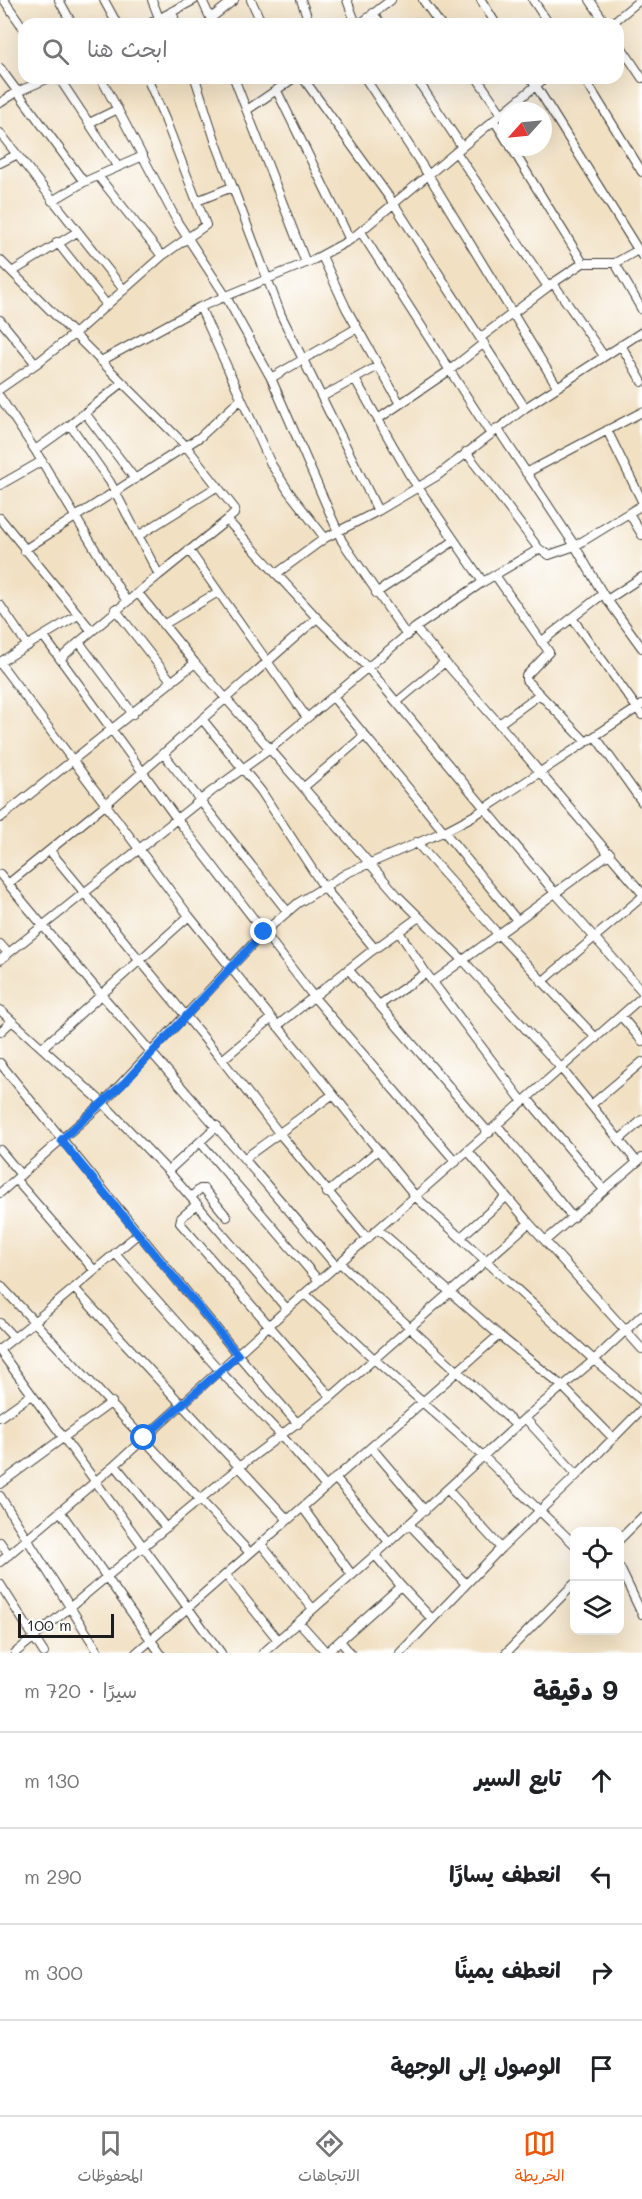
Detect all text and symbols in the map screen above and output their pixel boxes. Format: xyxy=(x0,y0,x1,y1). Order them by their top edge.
search box xyxy=(18,18,624,84)
text: ابحث هنا xyxy=(87,34,168,63)
icon: search xyxy=(39,35,72,68)
north arrow xyxy=(498,102,552,156)
route end xyxy=(250,918,276,944)
route start xyxy=(130,1424,156,1450)
map controls xyxy=(570,1527,624,1635)
button: locate xyxy=(570,1527,624,1581)
button: layers xyxy=(570,1581,624,1635)
scale bar xyxy=(18,1611,114,1638)
text: 100 m xyxy=(27,1614,72,1635)
text: 9 دقيقة xyxy=(533,1673,618,1707)
text: سيرًا · 720 m xyxy=(24,1677,137,1703)
text: تابع السير xyxy=(475,1763,561,1792)
icon: ahead xyxy=(585,1764,618,1797)
text: 130 m xyxy=(24,1767,79,1793)
text: انعطف يسارًا xyxy=(449,1859,561,1888)
icon: left xyxy=(585,1860,618,1893)
text: 290 m xyxy=(24,1863,82,1889)
text: انعطف يمينًا xyxy=(455,1955,561,1984)
icon: right xyxy=(585,1956,618,1989)
text: 300 m xyxy=(24,1959,83,1985)
text: الوصول إلى الوجهة xyxy=(390,2051,561,2080)
icon: arrive xyxy=(585,2052,618,2085)
tab: المحفوظات xyxy=(77,2127,143,2190)
tab: الاتجاهات xyxy=(298,2127,360,2190)
tab: الخريطة xyxy=(515,2127,565,2190)

